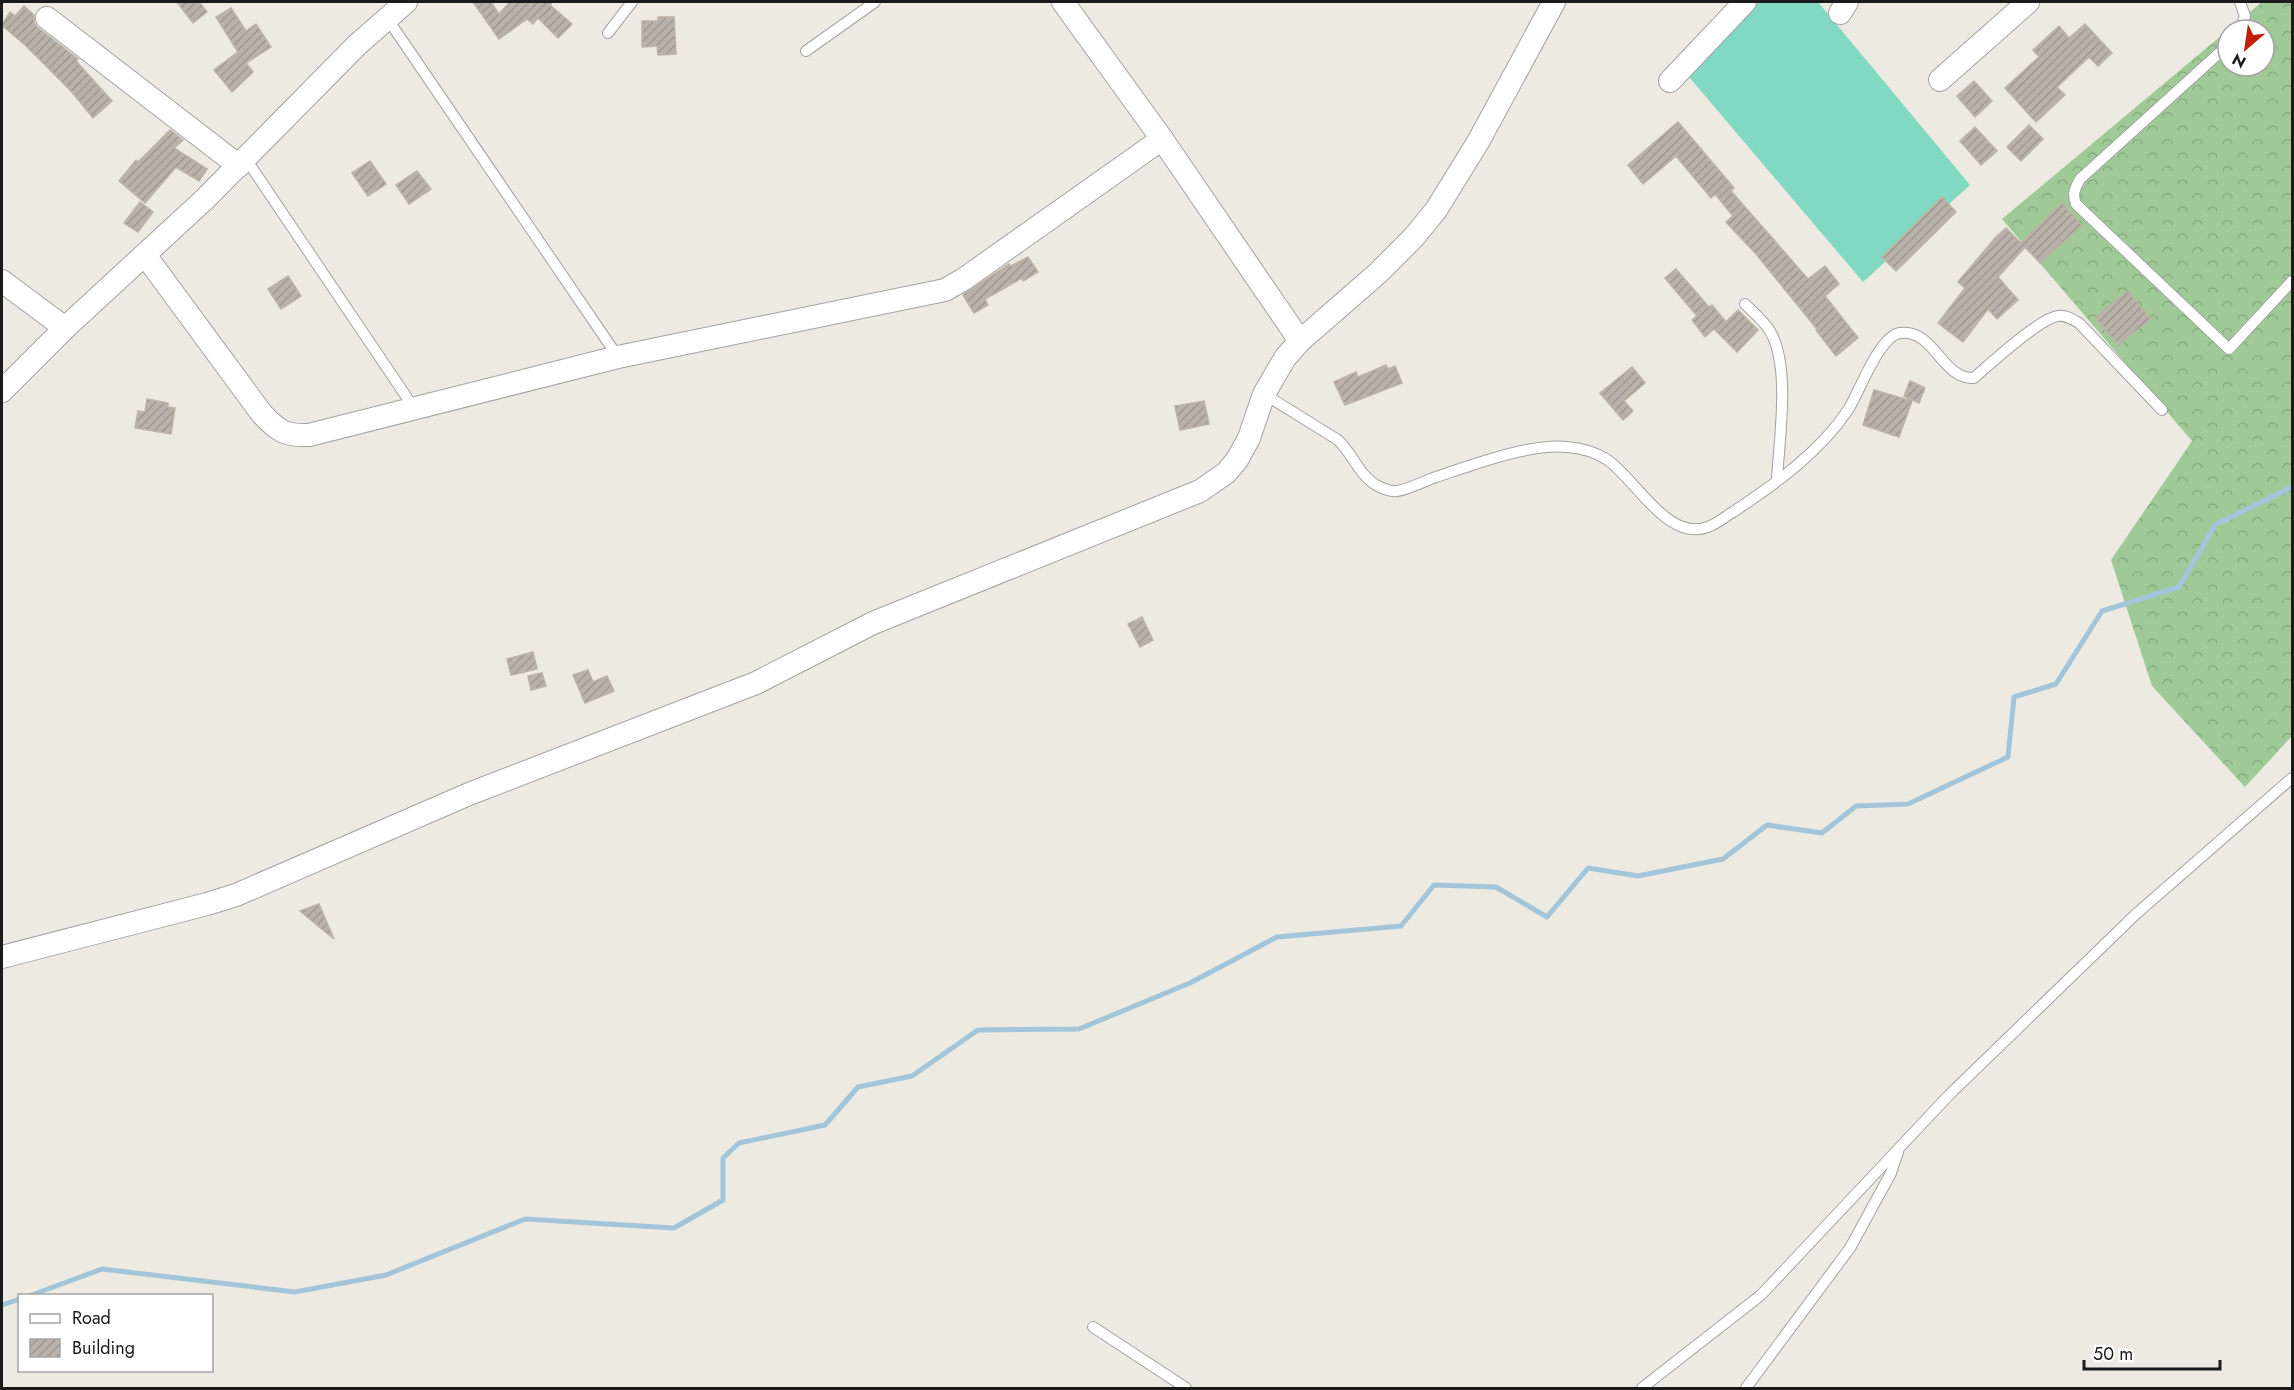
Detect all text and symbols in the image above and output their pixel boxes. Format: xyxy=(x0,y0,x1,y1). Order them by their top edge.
north arrow xyxy=(2216,18,2276,78)
text: N xyxy=(2228,48,2250,74)
legend xyxy=(18,1294,213,1372)
text: Road xyxy=(72,1305,111,1331)
scale bar xyxy=(2084,1333,2220,1371)
text: Building xyxy=(72,1335,135,1361)
text: 50 m xyxy=(2093,1341,2133,1367)

